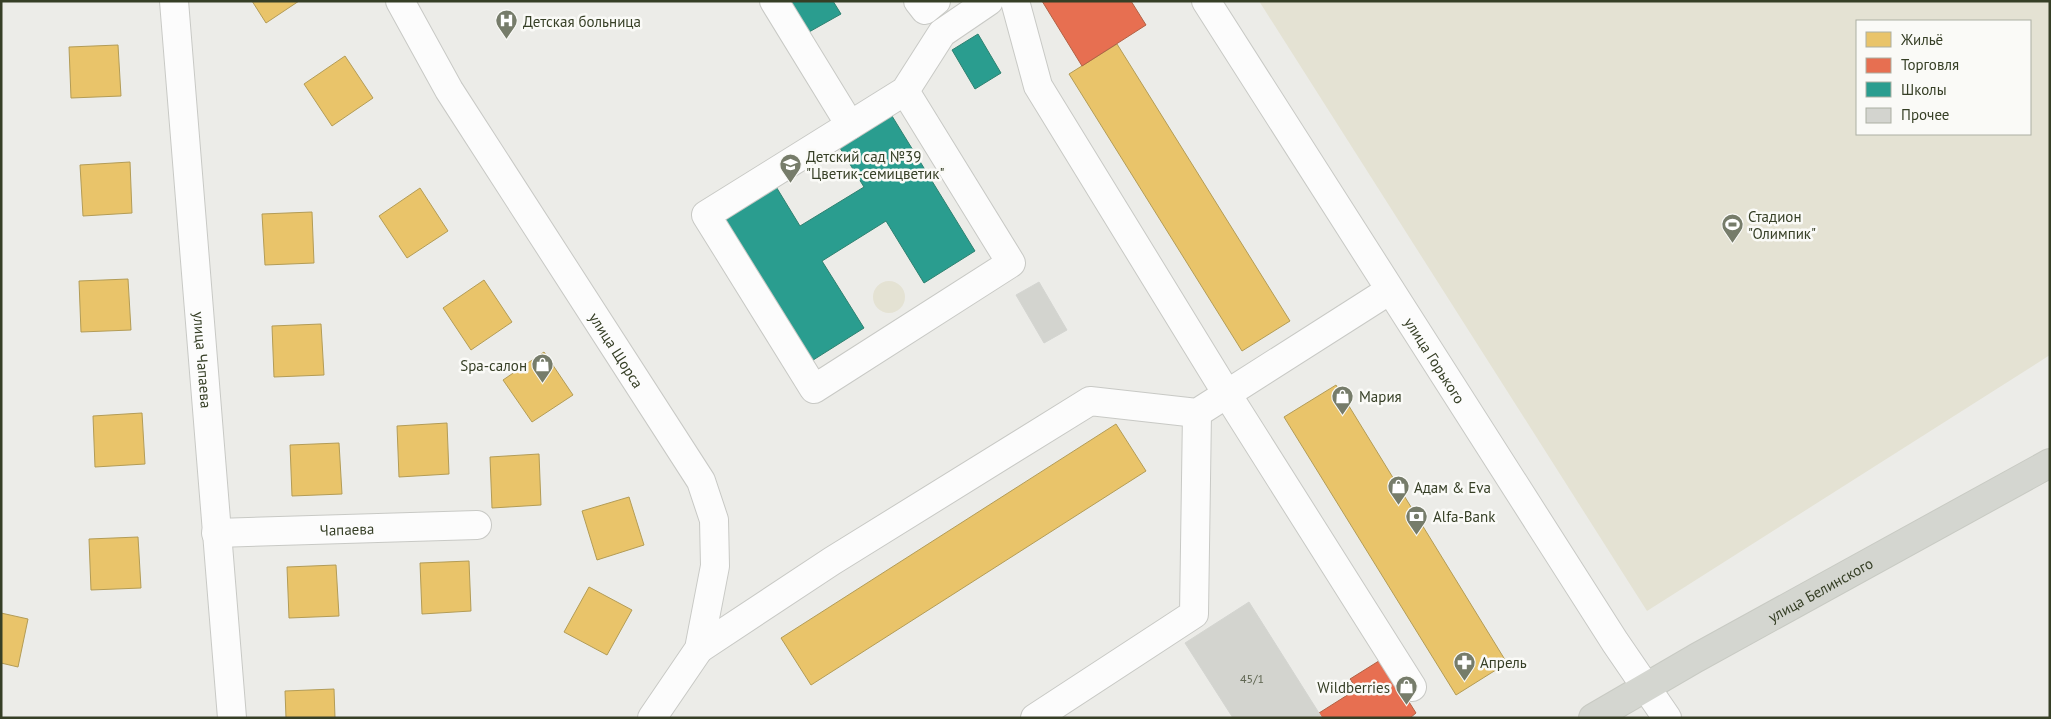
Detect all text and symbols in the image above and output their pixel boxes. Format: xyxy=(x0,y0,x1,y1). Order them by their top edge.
hospital icon: Детская больница xyxy=(495,9,519,40)
place label: Детская больница xyxy=(523,12,641,31)
legend xyxy=(1856,20,2031,135)
text: Жильё xyxy=(1900,30,1943,49)
text: Торговля xyxy=(1901,55,1959,74)
text: Школы xyxy=(1901,80,1947,99)
text: Прочее xyxy=(1901,105,1949,124)
place label: Детский сад №39 "Цветик-семицветик" xyxy=(806,147,944,183)
school or university icon: Детский сад №39 "Цветик-семицветик" xyxy=(778,153,802,184)
place label: Стадион "Олимпик" xyxy=(1748,207,1816,243)
sports icon: Стадион "Олимпик" xyxy=(1720,213,1744,244)
street label: улица Щорса xyxy=(585,309,648,391)
street label: улица Чапаева xyxy=(190,311,216,409)
street label: улица Горького xyxy=(1401,313,1470,407)
shop icon: Spa-салон xyxy=(531,353,555,384)
place label: Spa-салон xyxy=(460,356,527,375)
shop icon: Мария xyxy=(1331,384,1355,415)
place label: Мария xyxy=(1359,387,1402,406)
shop icon: Адам & Eva xyxy=(1386,475,1410,506)
place label: Адам & Eva xyxy=(1414,478,1491,497)
bank icon: Alfa-Bank xyxy=(1405,504,1429,535)
place label: Alfa-Bank xyxy=(1433,507,1496,526)
street label: Чапаева xyxy=(319,519,375,539)
street label: улица Белинского xyxy=(1764,553,1876,626)
pharmacy icon: Апрель xyxy=(1452,650,1476,681)
place label: Апрель xyxy=(1480,653,1527,672)
house number: 45/1 xyxy=(1240,671,1264,686)
shop icon: Wildberries xyxy=(1394,675,1418,706)
place label: Wildberries xyxy=(1317,678,1390,697)

